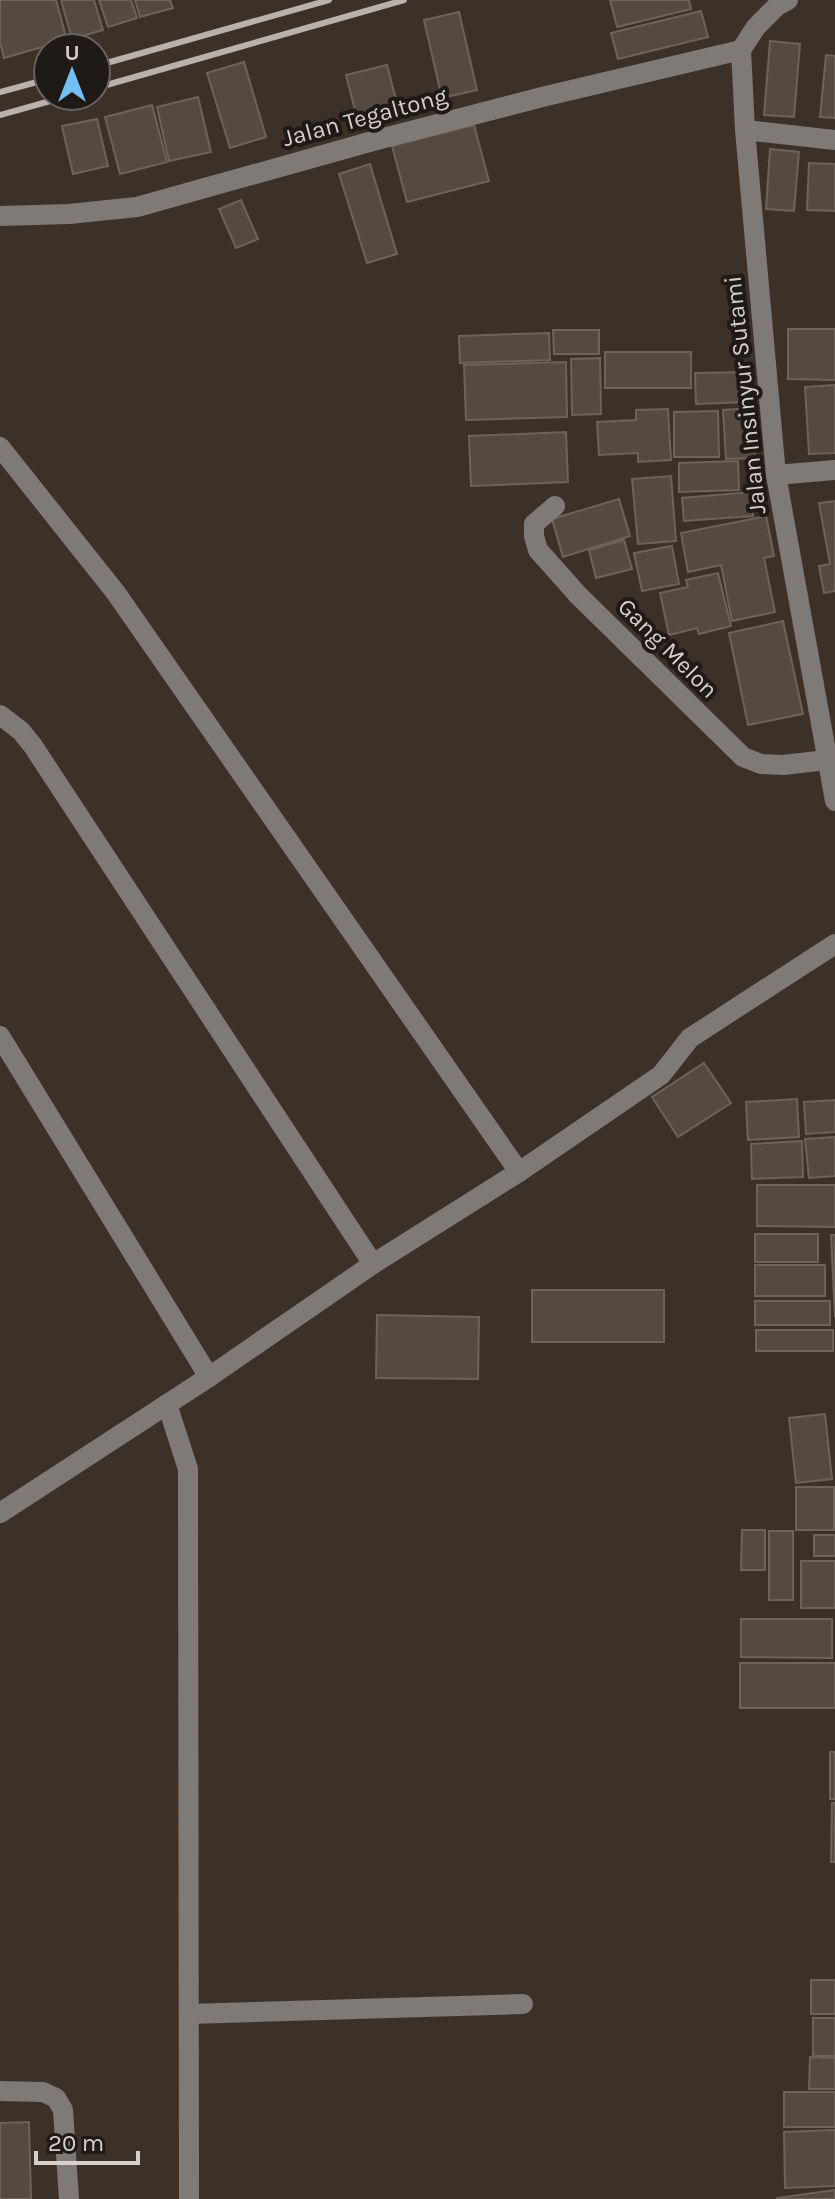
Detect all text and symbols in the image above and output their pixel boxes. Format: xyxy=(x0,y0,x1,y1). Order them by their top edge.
north arrow xyxy=(32,32,112,112)
text: U xyxy=(64,40,80,66)
street label: Jalan Tegaltong xyxy=(280,81,451,152)
street label: Jalan Insinyur Sutami xyxy=(719,274,771,516)
street label: Gang Melon xyxy=(612,592,724,704)
scale bar xyxy=(36,2115,138,2165)
text: 20 m xyxy=(48,2129,104,2157)

